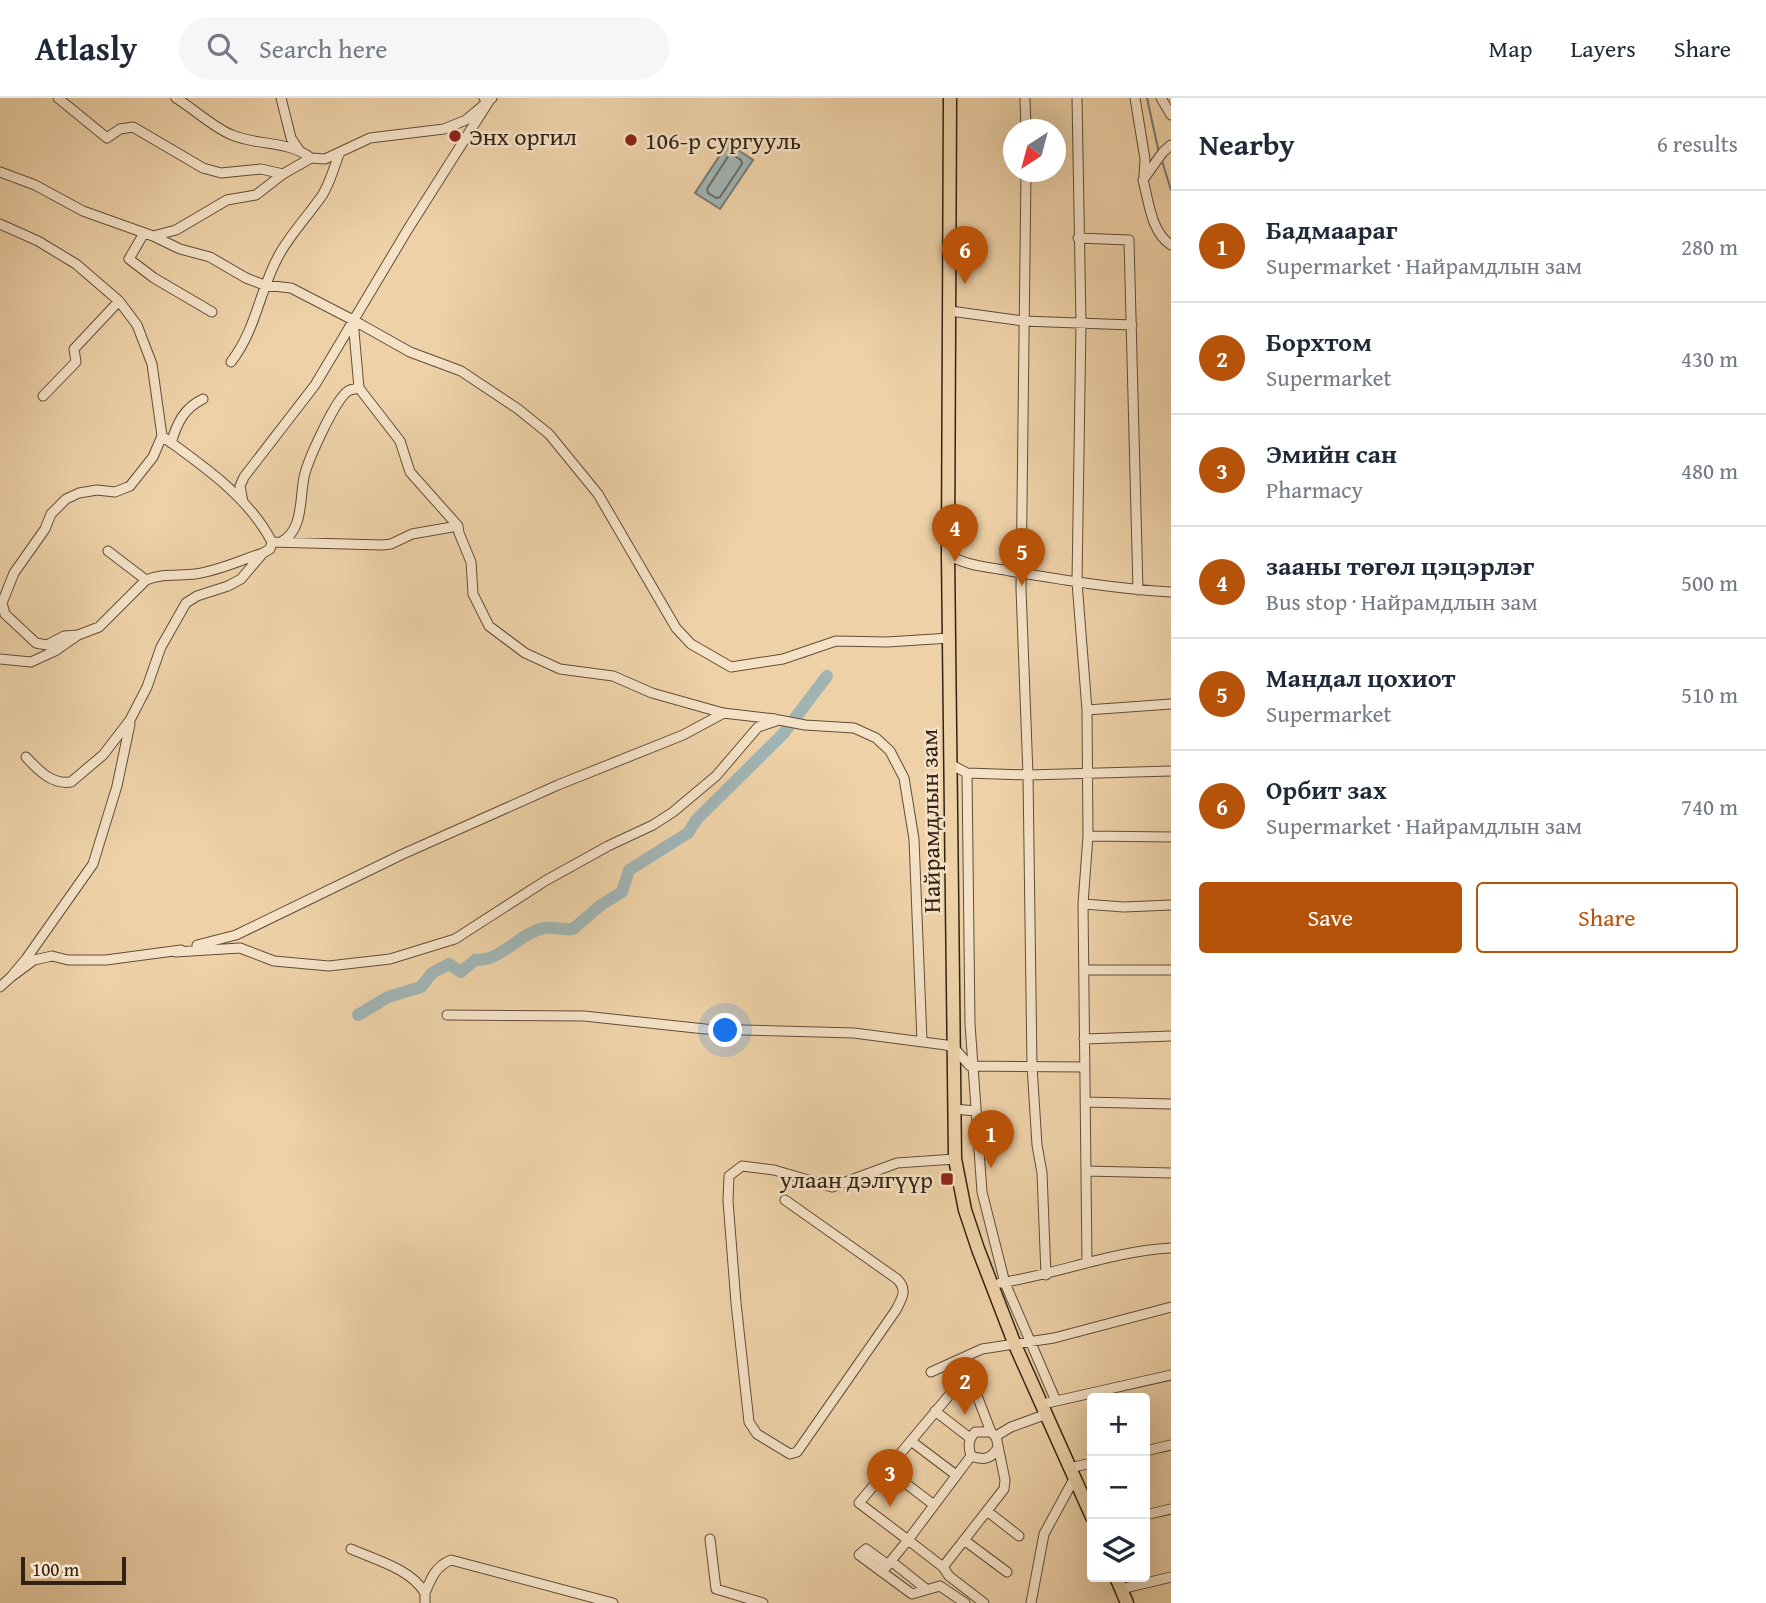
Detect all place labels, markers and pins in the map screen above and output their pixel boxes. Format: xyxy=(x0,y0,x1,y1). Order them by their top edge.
place label: Энх оргил xyxy=(469,119,577,154)
place label: 106-р сургууль xyxy=(645,123,801,158)
marker: Энх оргил xyxy=(447,128,463,144)
marker: 106-р сургууль xyxy=(623,132,639,148)
pin: 6 xyxy=(942,226,988,284)
pin: 4 xyxy=(932,504,978,562)
pin: 5 xyxy=(999,528,1045,586)
pin: 1 xyxy=(968,1110,1014,1168)
place label: улаан дэлгүүр xyxy=(779,1162,933,1197)
marker: улаан дэлгүүр xyxy=(939,1171,955,1187)
pin: 2 xyxy=(942,1357,988,1415)
pin: 3 xyxy=(867,1449,913,1507)

